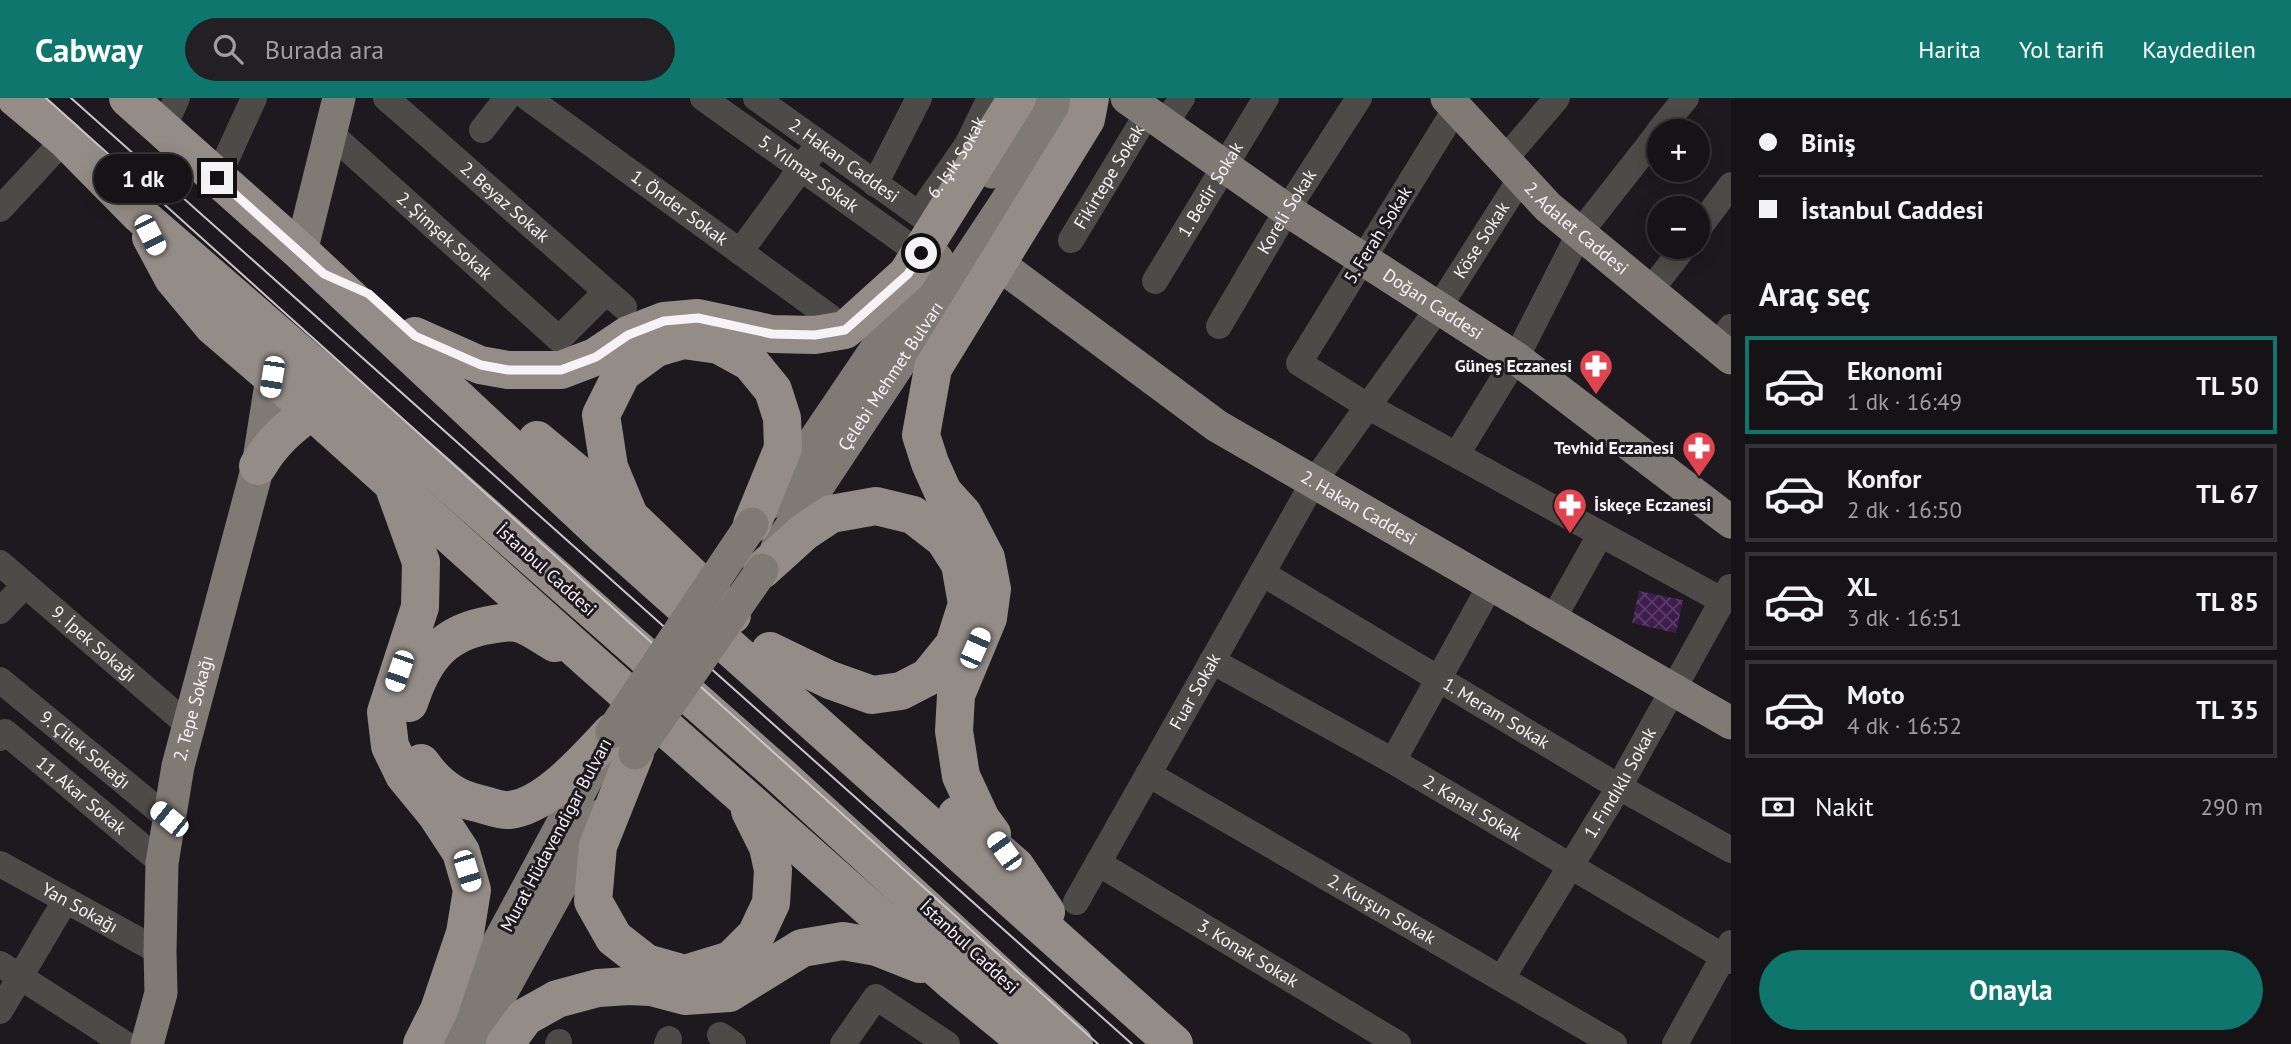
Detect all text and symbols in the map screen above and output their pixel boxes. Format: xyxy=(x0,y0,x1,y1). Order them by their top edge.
search box xyxy=(185,18,675,81)
text: Cabway xyxy=(35,28,143,71)
icon: search xyxy=(209,30,247,68)
text: Burada ara xyxy=(265,33,384,66)
text: Harita xyxy=(1918,34,1981,65)
text: Yol tarifi xyxy=(2019,34,2104,65)
text: Kaydedilen xyxy=(2142,34,2256,65)
street label: 6. Işık Sokak xyxy=(921,112,990,203)
street label: 2. Hakan Caddesi xyxy=(785,113,904,207)
street label: Fikirtepe Sokak xyxy=(1068,119,1149,233)
map controls xyxy=(1647,119,1710,259)
button: + xyxy=(1647,119,1710,182)
text: Biniş xyxy=(1801,126,1856,159)
street label: 5. Yılmaz Sokak xyxy=(754,130,864,217)
street label: 1. Bedir Sokak xyxy=(1172,137,1248,241)
callout: 1 dk xyxy=(94,154,192,202)
street label: 2. Beyaz Sokak xyxy=(456,156,555,248)
route end xyxy=(201,162,233,194)
text: 1 dk xyxy=(122,164,164,193)
street label: 1. Önder Sokak xyxy=(627,164,733,250)
street label: Koreli Sokak xyxy=(1252,164,1321,258)
street label: 2. Adalet Caddesi xyxy=(1520,177,1633,280)
street label: 5. Ferah Sokak xyxy=(1339,181,1417,288)
street label: 2. Şimşek Sokak xyxy=(392,187,498,285)
text: İstanbul Caddesi xyxy=(1801,193,1984,226)
button: − xyxy=(1647,196,1710,259)
street label: Köse Sokak xyxy=(1448,197,1514,283)
car xyxy=(132,212,169,258)
route start xyxy=(905,237,937,269)
street label: Doğan Caddesi xyxy=(1379,263,1488,345)
text: Araç seç xyxy=(1759,273,1870,315)
street label: Çelebi Mehmet Bulvarı xyxy=(833,297,948,455)
pharmacy icon: Güneş Eczanesi xyxy=(1577,347,1615,396)
place label: Güneş Eczanesi xyxy=(1455,354,1572,377)
icon: car xyxy=(1763,354,1826,417)
text: Ekonomi xyxy=(1847,354,1943,387)
car xyxy=(259,355,286,399)
text: TL 50 xyxy=(2196,369,2259,402)
text: 1 dk · 16:49 xyxy=(1847,387,1962,416)
pharmacy icon: Tevhid Eczanesi xyxy=(1680,429,1718,478)
place label: Tevhid Eczanesi xyxy=(1554,436,1674,459)
icon: car xyxy=(1763,462,1826,525)
text: Konfor xyxy=(1847,462,1921,495)
street label: 2. Hakan Caddesi xyxy=(1297,465,1421,550)
text: TL 67 xyxy=(2196,477,2259,510)
pharmacy icon: İskeçe Eczanesi xyxy=(1551,486,1589,535)
place label: İskeçe Eczanesi xyxy=(1594,493,1711,516)
text: 2 dk · 16:50 xyxy=(1847,495,1962,524)
street label: İstanbul Caddesi xyxy=(491,519,601,621)
icon: car xyxy=(1763,570,1826,633)
text: XL xyxy=(1847,570,1877,603)
text: TL 85 xyxy=(2196,585,2259,618)
street label: 9. İpek Sokağı xyxy=(47,600,142,687)
text: 3 dk · 16:51 xyxy=(1847,603,1962,632)
car xyxy=(957,625,994,671)
car xyxy=(383,648,416,694)
street label: Fuar Sokak xyxy=(1164,648,1226,733)
street label: 2. Tepe Sokağı xyxy=(168,653,218,763)
street label: 1. Meram Sokak xyxy=(1439,672,1554,754)
icon: car xyxy=(1763,678,1826,741)
text: Moto xyxy=(1847,678,1905,711)
text: TL 35 xyxy=(2196,693,2259,726)
street label: 9. Çilek Sokağı xyxy=(35,705,135,794)
text: 4 dk · 16:52 xyxy=(1847,711,1962,740)
street label: 1. Fındıklı Sokak xyxy=(1578,723,1661,842)
street label: Murat Hüdavendigar Bulvarı xyxy=(495,734,616,935)
street label: 11. Akar Sokak xyxy=(32,751,132,840)
street label: 2. Kanal Sokak xyxy=(1419,769,1526,846)
icon: cash xyxy=(1759,788,1797,826)
text: Nakit xyxy=(1815,790,1874,823)
text: 290 m xyxy=(2201,792,2263,821)
car xyxy=(147,798,192,840)
car xyxy=(984,828,1025,874)
car xyxy=(451,848,484,894)
street label: 2. Kurşun Sokak xyxy=(1324,869,1440,949)
street label: Yan Sokağı xyxy=(38,877,122,938)
street label: İstanbul Caddesi xyxy=(915,895,1024,998)
street label: 3. Konak Sokak xyxy=(1193,914,1303,992)
button: Onayla xyxy=(1759,950,2263,1030)

